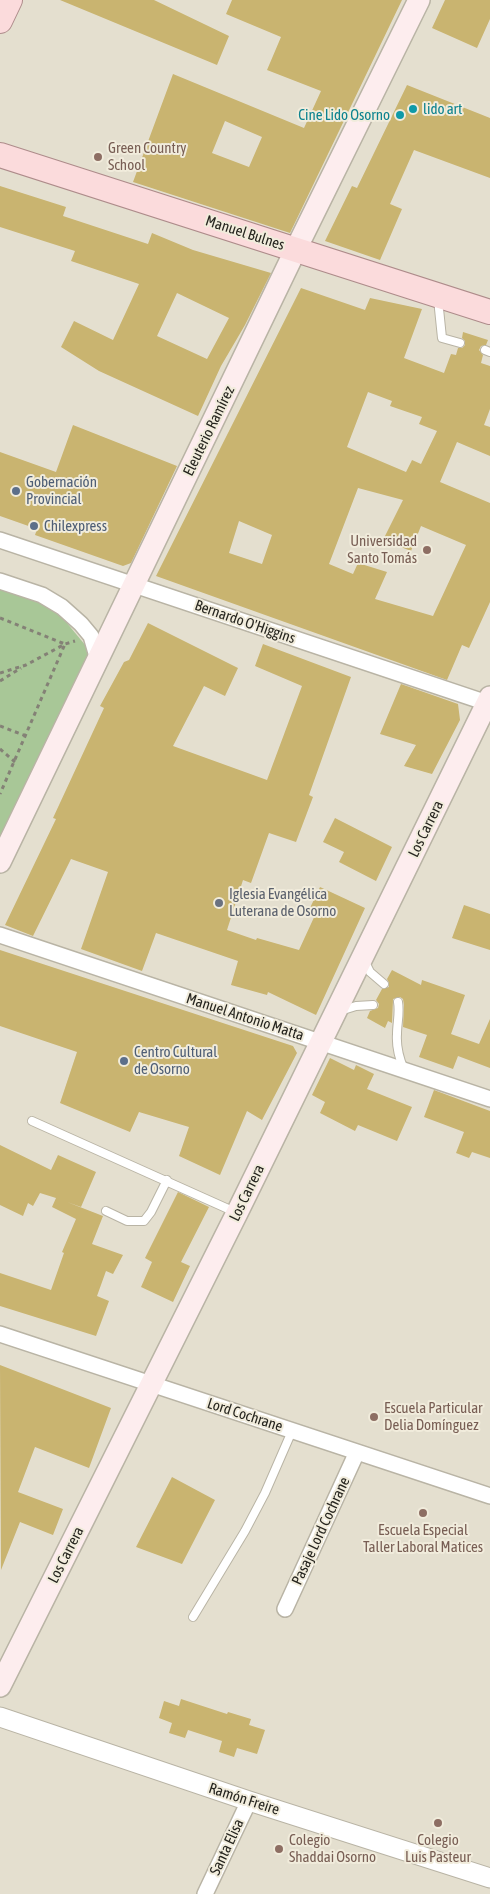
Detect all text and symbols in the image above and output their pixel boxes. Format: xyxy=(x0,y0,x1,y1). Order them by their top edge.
place label: lido art xyxy=(423,100,462,118)
marker: lido art xyxy=(407,103,419,115)
place label: Cine Lido Osorno xyxy=(298,106,390,124)
marker: Cine Lido Osorno xyxy=(394,109,406,121)
place label: Green Country School xyxy=(108,139,186,174)
marker: Green Country School xyxy=(92,151,104,163)
street label: Manuel Bulnes xyxy=(203,212,287,254)
street label: Eleuterio Ramírez xyxy=(180,383,238,479)
place label: Gobernación Provincial xyxy=(26,473,97,508)
marker: Gobernación Provincial xyxy=(10,485,22,497)
place label: Chilexpress xyxy=(44,517,107,535)
marker: Chilexpress xyxy=(28,520,40,532)
place label: Universidad Santo Tomás xyxy=(347,532,417,567)
marker: Universidad Santo Tomás xyxy=(421,544,433,556)
street label: Bernardo O'Higgins xyxy=(192,596,298,648)
street label: Los Carrera xyxy=(405,798,447,860)
place label: Iglesia Evangélica Luterana de Osorno xyxy=(229,885,336,920)
marker: Iglesia Evangélica Luterana de Osorno xyxy=(213,897,225,909)
street label: Manuel Antonio Matta xyxy=(184,989,306,1045)
place label: Centro Cultural de Osorno xyxy=(134,1043,217,1078)
marker: Centro Cultural de Osorno xyxy=(118,1055,130,1067)
street label: Los Carrera xyxy=(226,1162,268,1224)
street label: Lord Cochrane xyxy=(205,1394,285,1436)
place label: Escuela Particular Delia Domínguez xyxy=(384,1399,483,1434)
marker: Escuela Particular Delia Domínguez xyxy=(368,1411,380,1423)
street label: Pasaje Lord Cochrane xyxy=(288,1474,354,1588)
marker: Escuela Especial Taller Laboral Matices xyxy=(417,1507,429,1519)
place label: Escuela Especial Taller Laboral Matices xyxy=(363,1521,483,1556)
street label: Los Carrera xyxy=(44,1524,88,1586)
street label: Ramón Freire xyxy=(206,1779,282,1819)
street label: Santa Elisa xyxy=(206,1816,248,1878)
marker: Colegio Luis Pasteur xyxy=(432,1817,444,1829)
place label: Colegio Shaddai Osorno xyxy=(289,1831,376,1866)
place label: Colegio Luis Pasteur xyxy=(405,1831,471,1866)
marker: Colegio Shaddai Osorno xyxy=(273,1843,285,1855)

